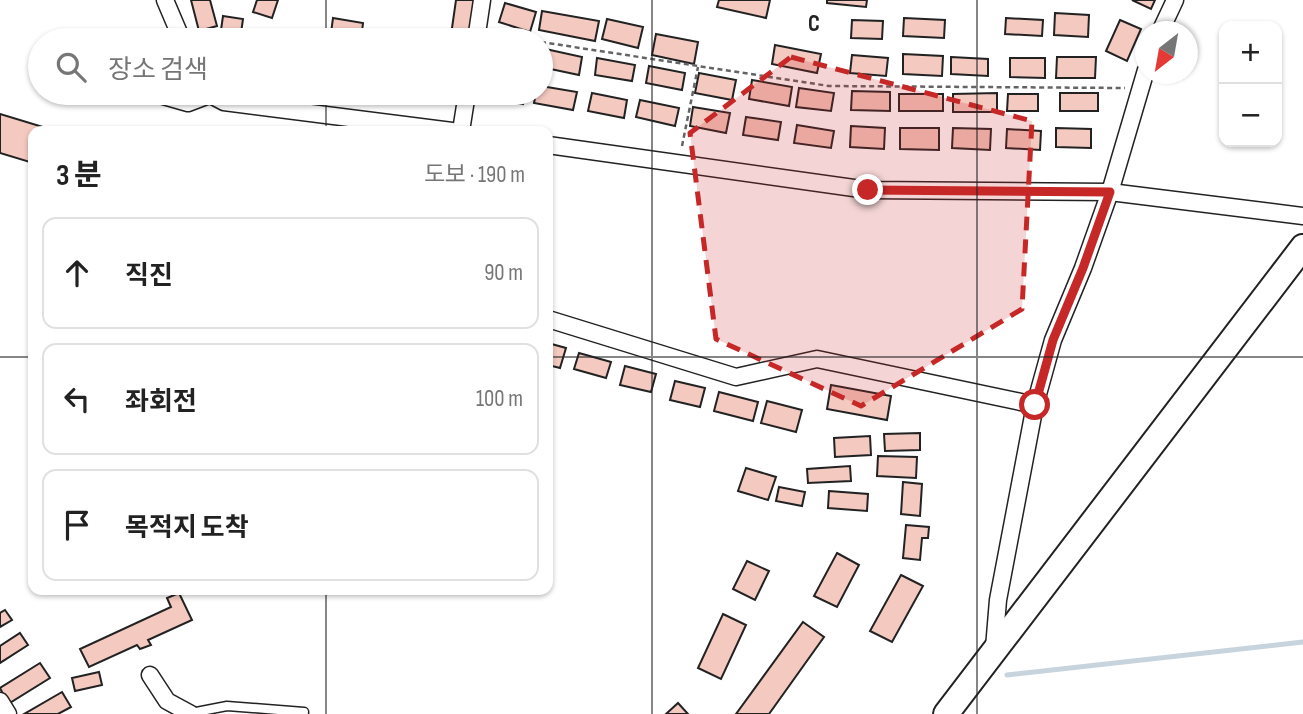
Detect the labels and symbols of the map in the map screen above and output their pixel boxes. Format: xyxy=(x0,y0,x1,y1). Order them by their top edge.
text: C xyxy=(808,10,820,38)
north arrow xyxy=(1135,21,1198,84)
route end xyxy=(852,174,883,205)
route start xyxy=(1019,389,1050,420)

